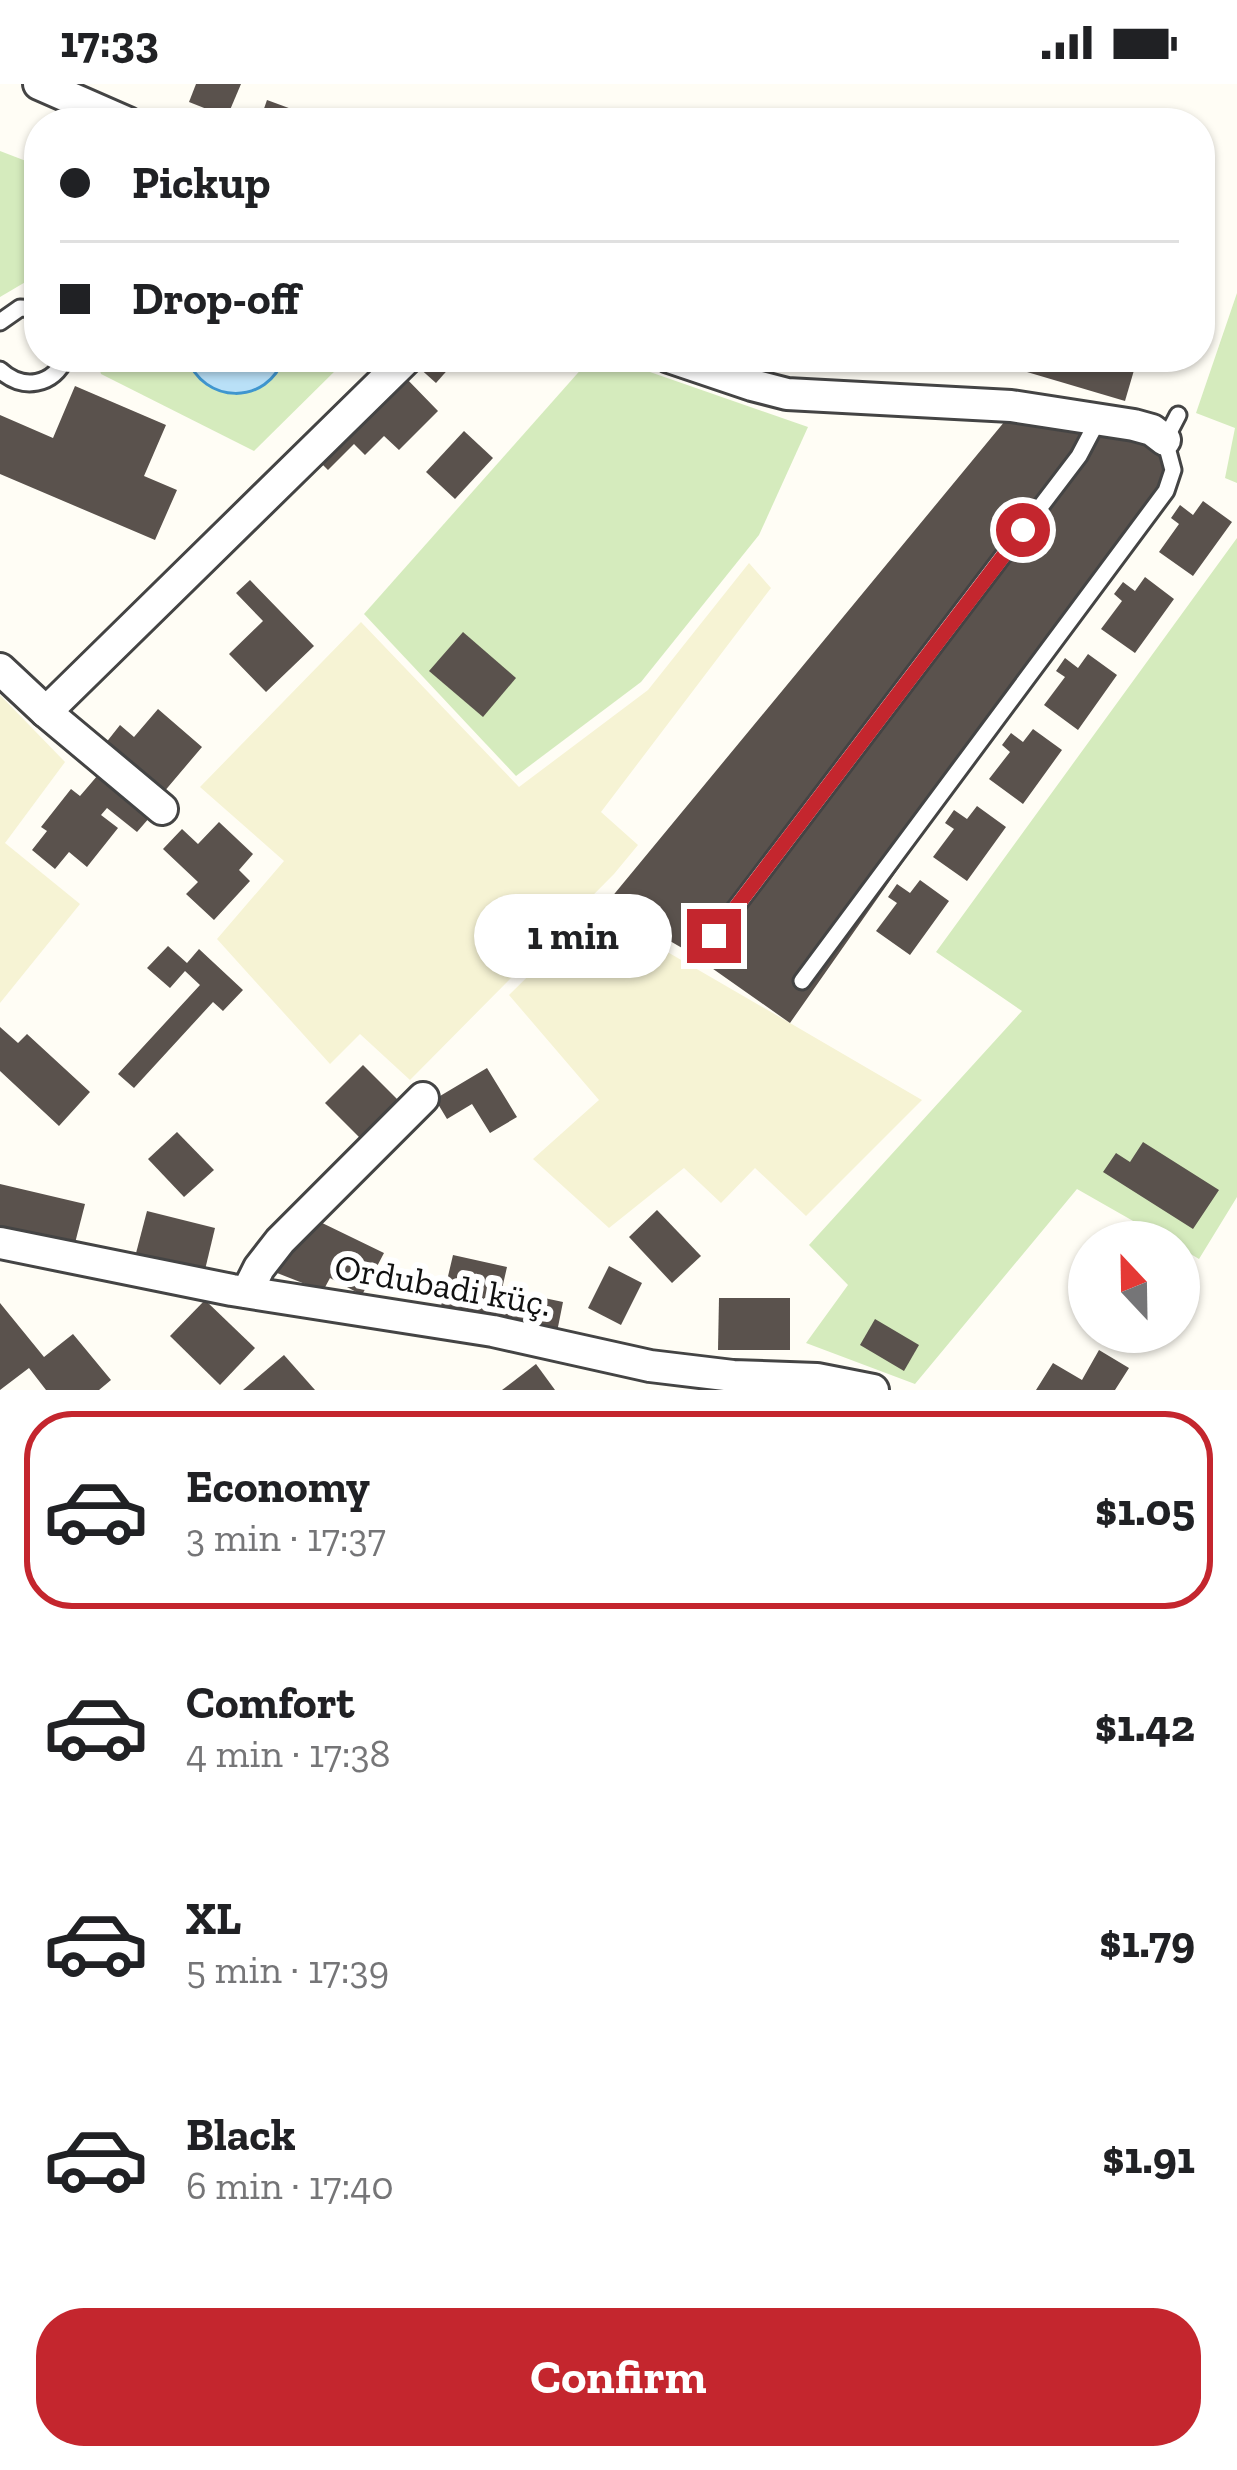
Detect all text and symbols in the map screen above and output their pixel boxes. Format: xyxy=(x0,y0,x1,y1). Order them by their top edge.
text: 17:33 xyxy=(60,15,159,69)
text: Pickup xyxy=(132,156,270,210)
text: Drop-off xyxy=(132,272,300,326)
route start xyxy=(996,503,1050,557)
callout: 1 min xyxy=(474,894,672,978)
route end xyxy=(687,909,741,963)
text: 1 min xyxy=(527,912,619,959)
north arrow xyxy=(1068,1221,1200,1353)
map controls xyxy=(1068,1221,1200,1353)
street label: Ordubadi küç. xyxy=(331,1245,555,1325)
icon: car xyxy=(42,1456,150,1564)
text: Economy xyxy=(186,1460,370,1514)
text: $1.05 xyxy=(1095,1483,1195,1537)
text: 3 min · 17:37 xyxy=(186,1514,386,1561)
icon: car xyxy=(42,1672,150,1780)
text: Comfort xyxy=(186,1676,354,1730)
text: $1.42 xyxy=(1095,1699,1195,1753)
text: 4 min · 17:38 xyxy=(186,1730,391,1777)
icon: car xyxy=(42,1888,150,1996)
text: XL xyxy=(186,1892,241,1946)
text: $1.79 xyxy=(1099,1915,1195,1969)
text: 5 min · 17:39 xyxy=(186,1946,389,1993)
icon: car xyxy=(42,2104,150,2212)
text: Black xyxy=(186,2108,296,2162)
text: $1.91 xyxy=(1102,2131,1195,2185)
text: 6 min · 17:40 xyxy=(186,2162,394,2209)
button: Confirm xyxy=(36,2308,1201,2446)

